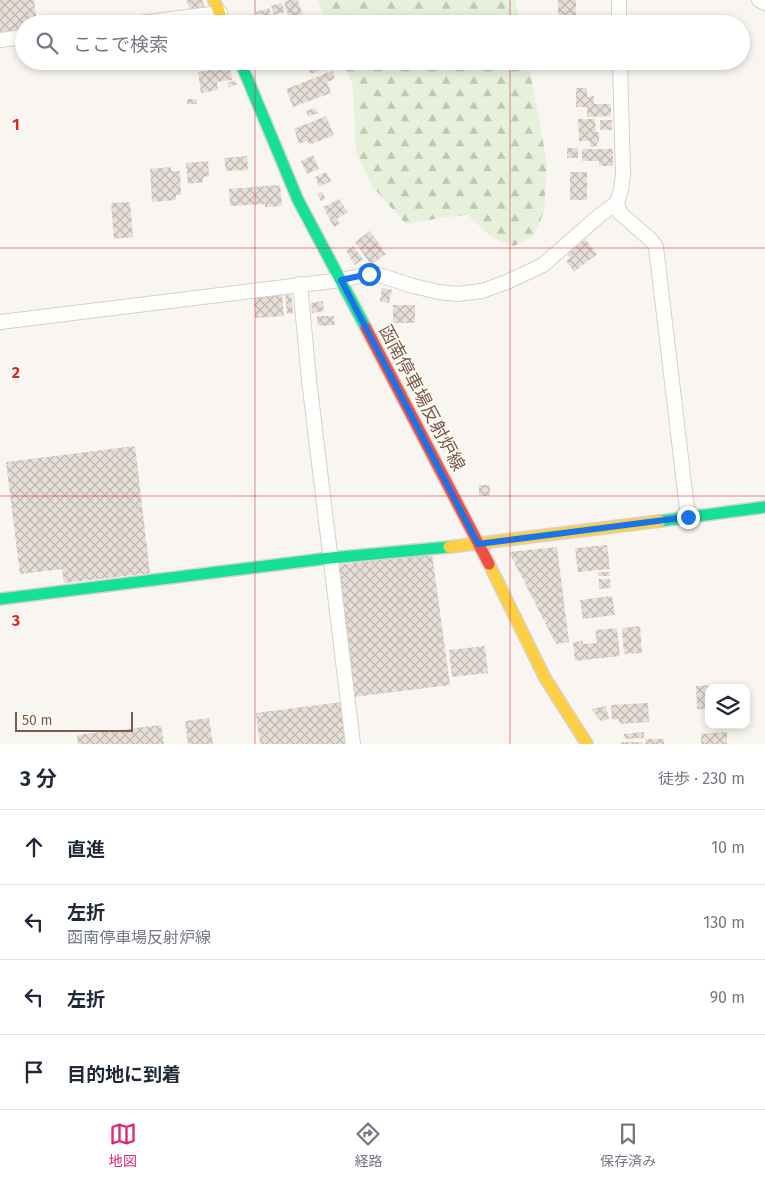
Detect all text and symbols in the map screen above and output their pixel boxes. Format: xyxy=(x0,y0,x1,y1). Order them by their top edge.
search box xyxy=(15,15,750,70)
icon: search xyxy=(33,29,61,57)
text: ここで検索 xyxy=(73,33,168,56)
text: 1 xyxy=(12,115,20,134)
route start xyxy=(358,263,381,286)
street label: 函南停車場反射炉線 xyxy=(374,321,470,475)
text: 2 xyxy=(12,363,20,382)
route end xyxy=(677,506,700,529)
text: 3 xyxy=(11,611,20,630)
map controls xyxy=(705,684,750,729)
button: layers xyxy=(705,684,750,729)
scale bar xyxy=(15,709,132,732)
text: 50 m xyxy=(22,712,53,729)
text: 3 分 xyxy=(20,766,57,792)
text: 徒歩 · 230 m xyxy=(658,769,745,788)
icon: ahead xyxy=(20,833,48,861)
text: 直進 xyxy=(67,838,105,861)
text: 10 m xyxy=(711,838,745,857)
text: 左折 xyxy=(67,901,105,924)
icon: left xyxy=(20,908,48,936)
text: 130 m xyxy=(703,913,745,932)
text: 函南停車場反射炉線 xyxy=(67,928,211,947)
icon: left xyxy=(20,983,48,1011)
text: 左折 xyxy=(67,988,105,1011)
text: 90 m xyxy=(710,988,745,1007)
icon: arrive xyxy=(20,1058,48,1086)
text: 目的地に到着 xyxy=(67,1063,181,1086)
tab: 地図 xyxy=(109,1120,137,1170)
tab: 経路 xyxy=(354,1120,382,1170)
tab: 保存済み xyxy=(600,1120,656,1170)

